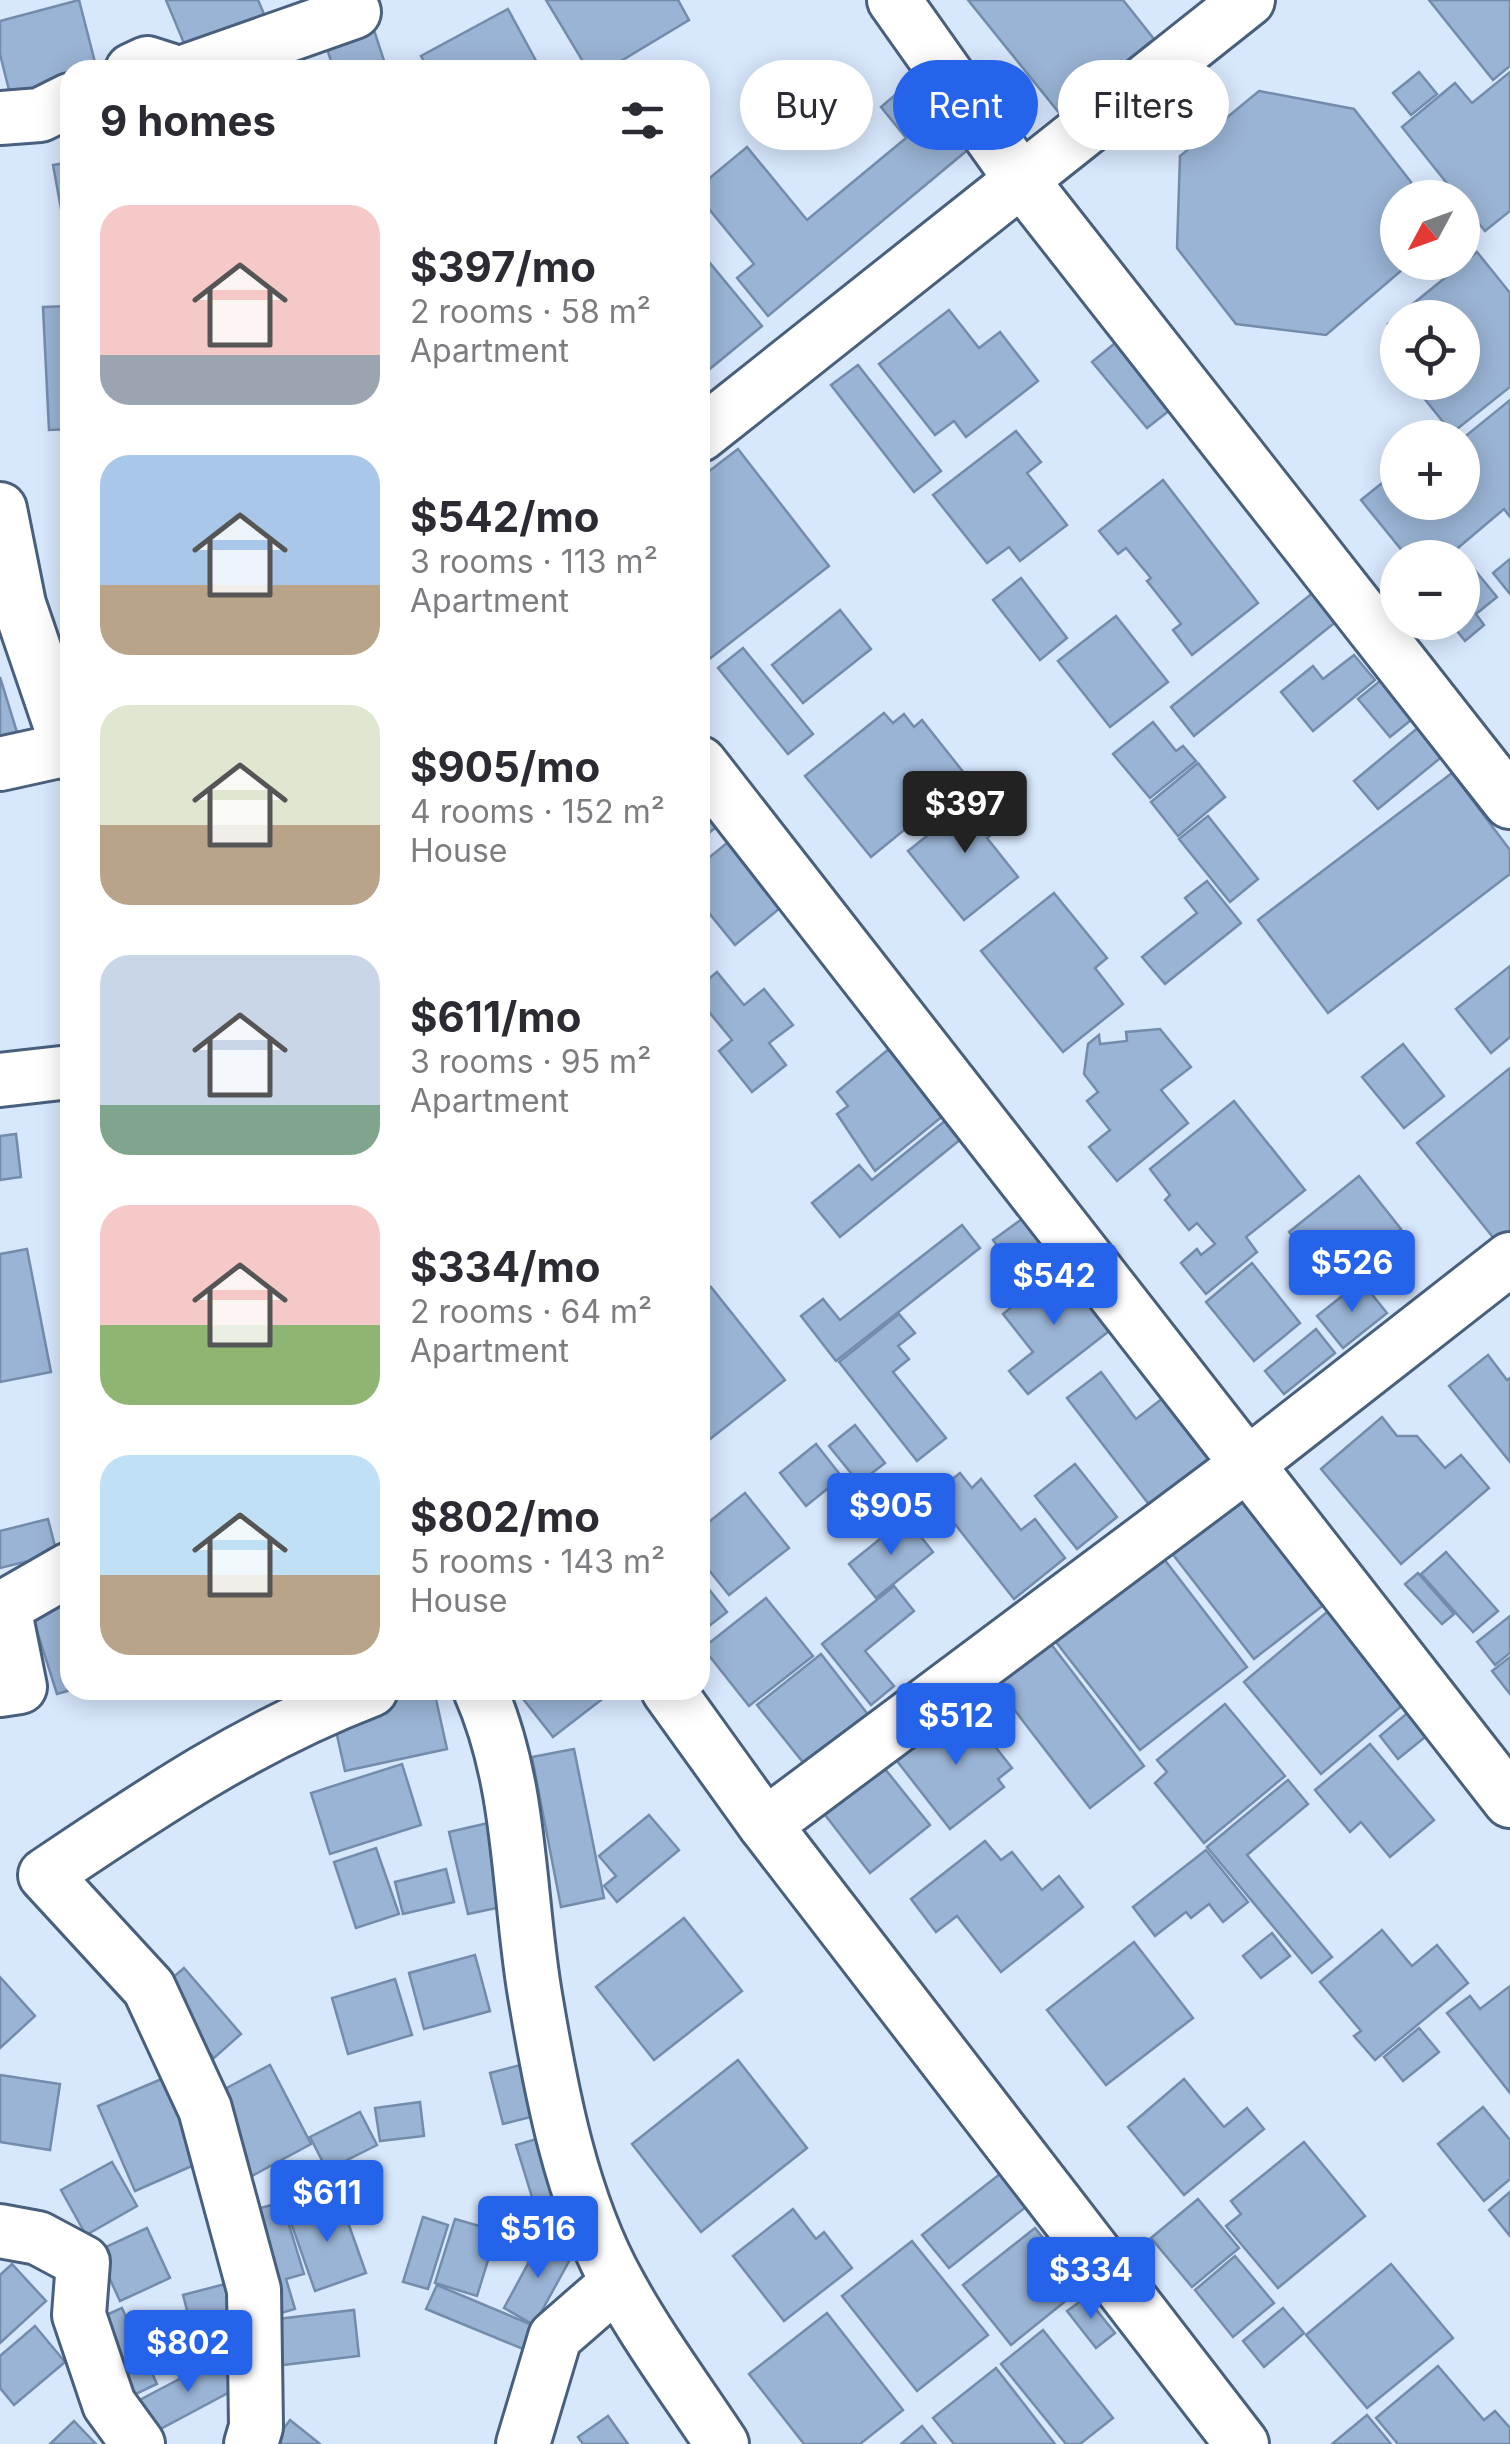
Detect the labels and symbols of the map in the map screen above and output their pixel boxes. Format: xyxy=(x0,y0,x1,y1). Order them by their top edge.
north arrow xyxy=(1380,180,1480,280)
pin: $397 xyxy=(906,771,1024,856)
pin: $526 xyxy=(1293,1230,1411,1315)
pin: $542 xyxy=(995,1243,1113,1328)
pin: $905 xyxy=(832,1473,950,1558)
pin: $512 xyxy=(897,1683,1015,1768)
pin: $611 xyxy=(268,2160,386,2245)
pin: $516 xyxy=(479,2196,597,2281)
pin: $334 xyxy=(1032,2237,1150,2322)
pin: $802 xyxy=(129,2310,247,2395)

